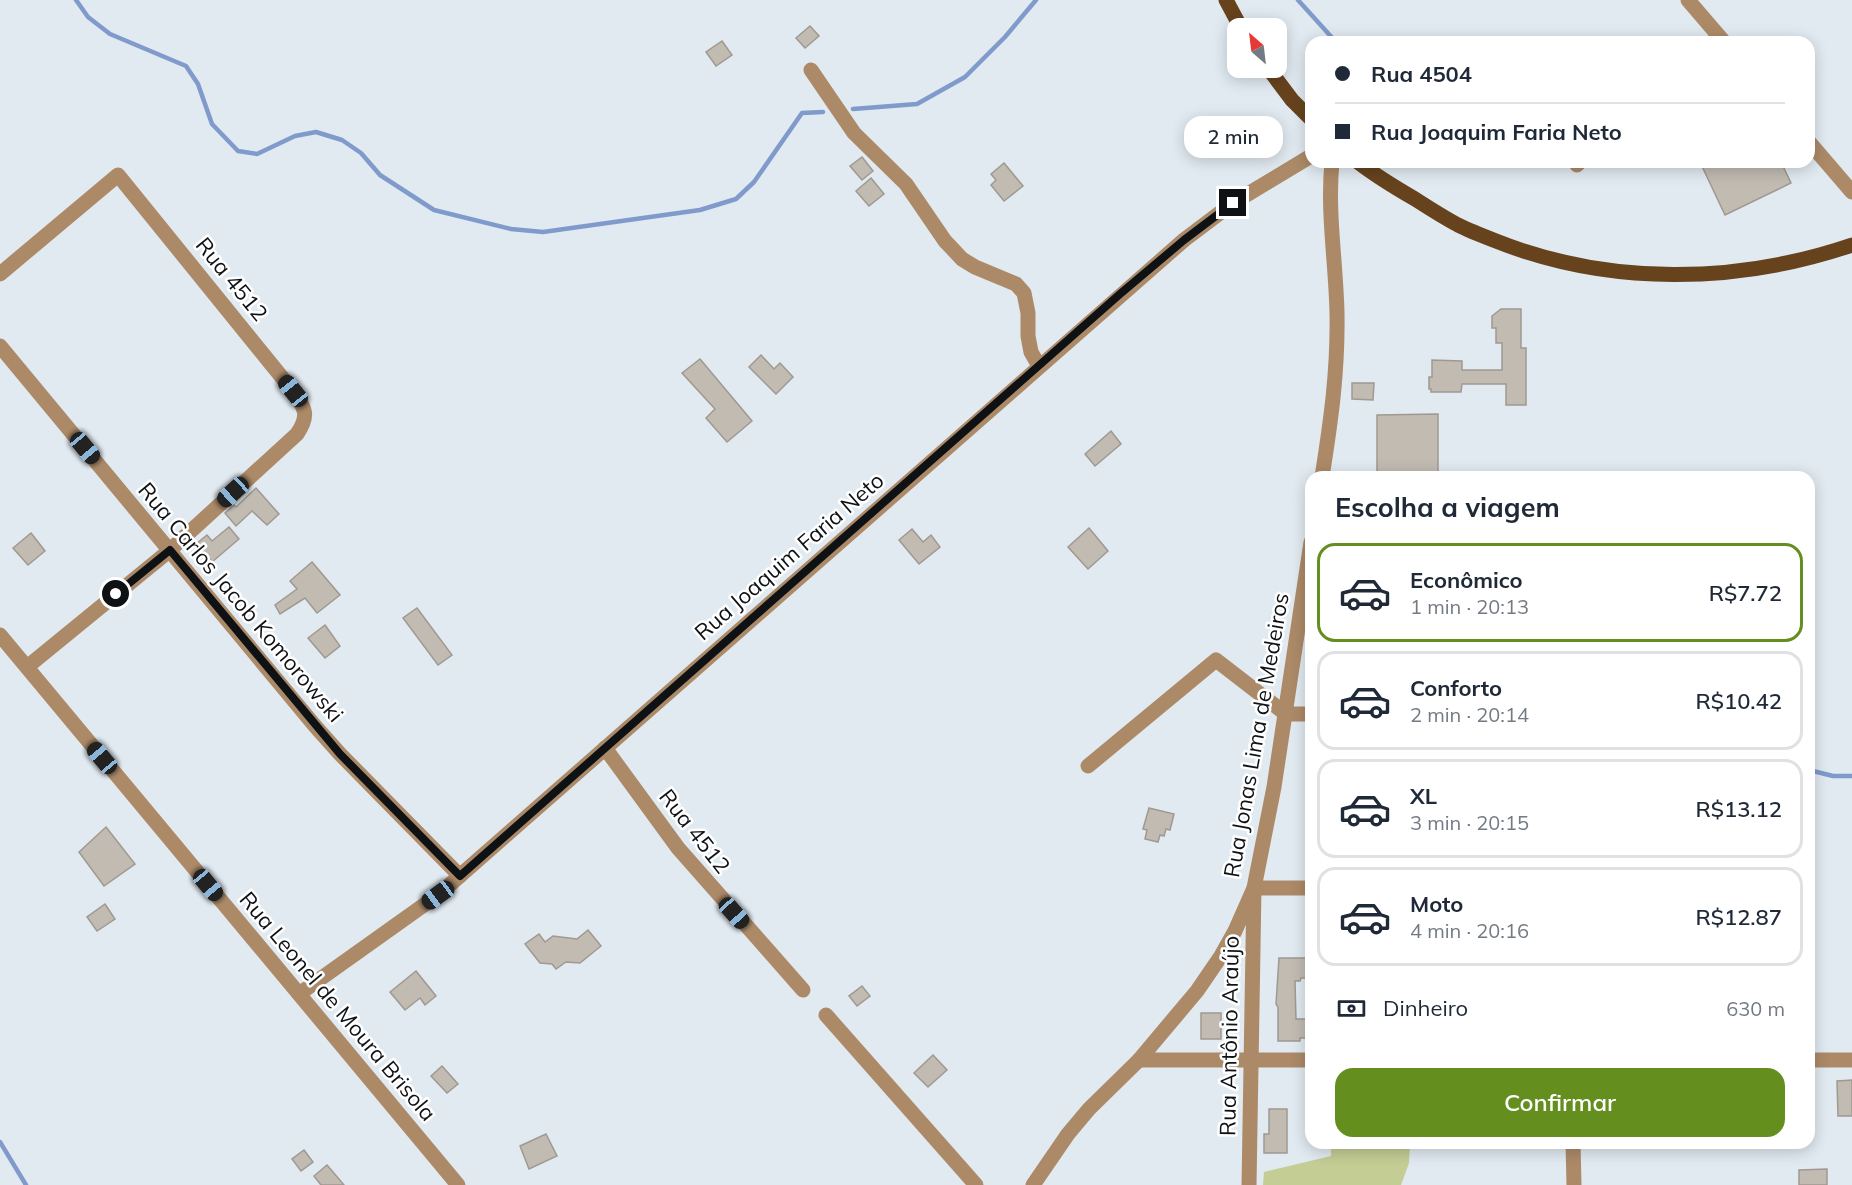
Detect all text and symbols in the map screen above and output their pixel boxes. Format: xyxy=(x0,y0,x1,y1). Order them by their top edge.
north arrow xyxy=(1227,18,1287,78)
map controls xyxy=(1227,18,1287,78)
text: Rua 4504 xyxy=(1371,60,1472,88)
callout: 2 min xyxy=(1184,116,1282,158)
text: Rua Joaquim Faria Neto xyxy=(1371,118,1622,146)
text: 2 min xyxy=(1208,124,1259,149)
route end xyxy=(1219,189,1246,216)
street label: Rua 4512 xyxy=(190,231,274,327)
car xyxy=(275,371,311,411)
car xyxy=(67,428,103,468)
street label: Rua Joaquim Faria Neto xyxy=(689,466,889,646)
car xyxy=(214,473,252,511)
street label: Rua Carlos Jacob Komorowski xyxy=(132,476,350,728)
text: Escolha a viagem xyxy=(1335,490,1560,524)
icon: car xyxy=(1338,566,1392,620)
text: Econômico xyxy=(1410,566,1523,594)
text: R$7.72 xyxy=(1709,579,1782,607)
route start xyxy=(102,580,129,607)
street label: Rua Jonas Lima de Medeiros xyxy=(1217,591,1295,879)
text: 1 min · 20:13 xyxy=(1410,594,1529,619)
icon: car xyxy=(1338,674,1392,728)
text: Conforto xyxy=(1410,674,1502,702)
text: R$10.42 xyxy=(1695,687,1782,715)
text: 2 min · 20:14 xyxy=(1410,702,1529,727)
car xyxy=(84,738,120,778)
icon: car xyxy=(1338,782,1392,836)
text: XL xyxy=(1410,782,1437,810)
street label: Rua 4512 xyxy=(653,783,737,879)
text: R$13.12 xyxy=(1695,795,1782,823)
text: 3 min · 20:15 xyxy=(1410,810,1529,835)
car xyxy=(190,865,226,905)
car xyxy=(418,877,458,913)
street label: Rua Leonel de Moura Brisola xyxy=(234,886,442,1126)
icon: car xyxy=(1338,890,1392,944)
text: Moto xyxy=(1410,890,1463,918)
car xyxy=(715,894,753,932)
text: R$12.87 xyxy=(1695,903,1782,931)
text: 4 min · 20:16 xyxy=(1410,918,1529,943)
street label: Rua Antônio Araújo xyxy=(1213,936,1245,1136)
icon: cash xyxy=(1335,992,1368,1025)
text: Dinheiro xyxy=(1383,994,1468,1022)
text: 630 m xyxy=(1726,996,1785,1021)
button: Confirmar xyxy=(1335,1068,1785,1137)

